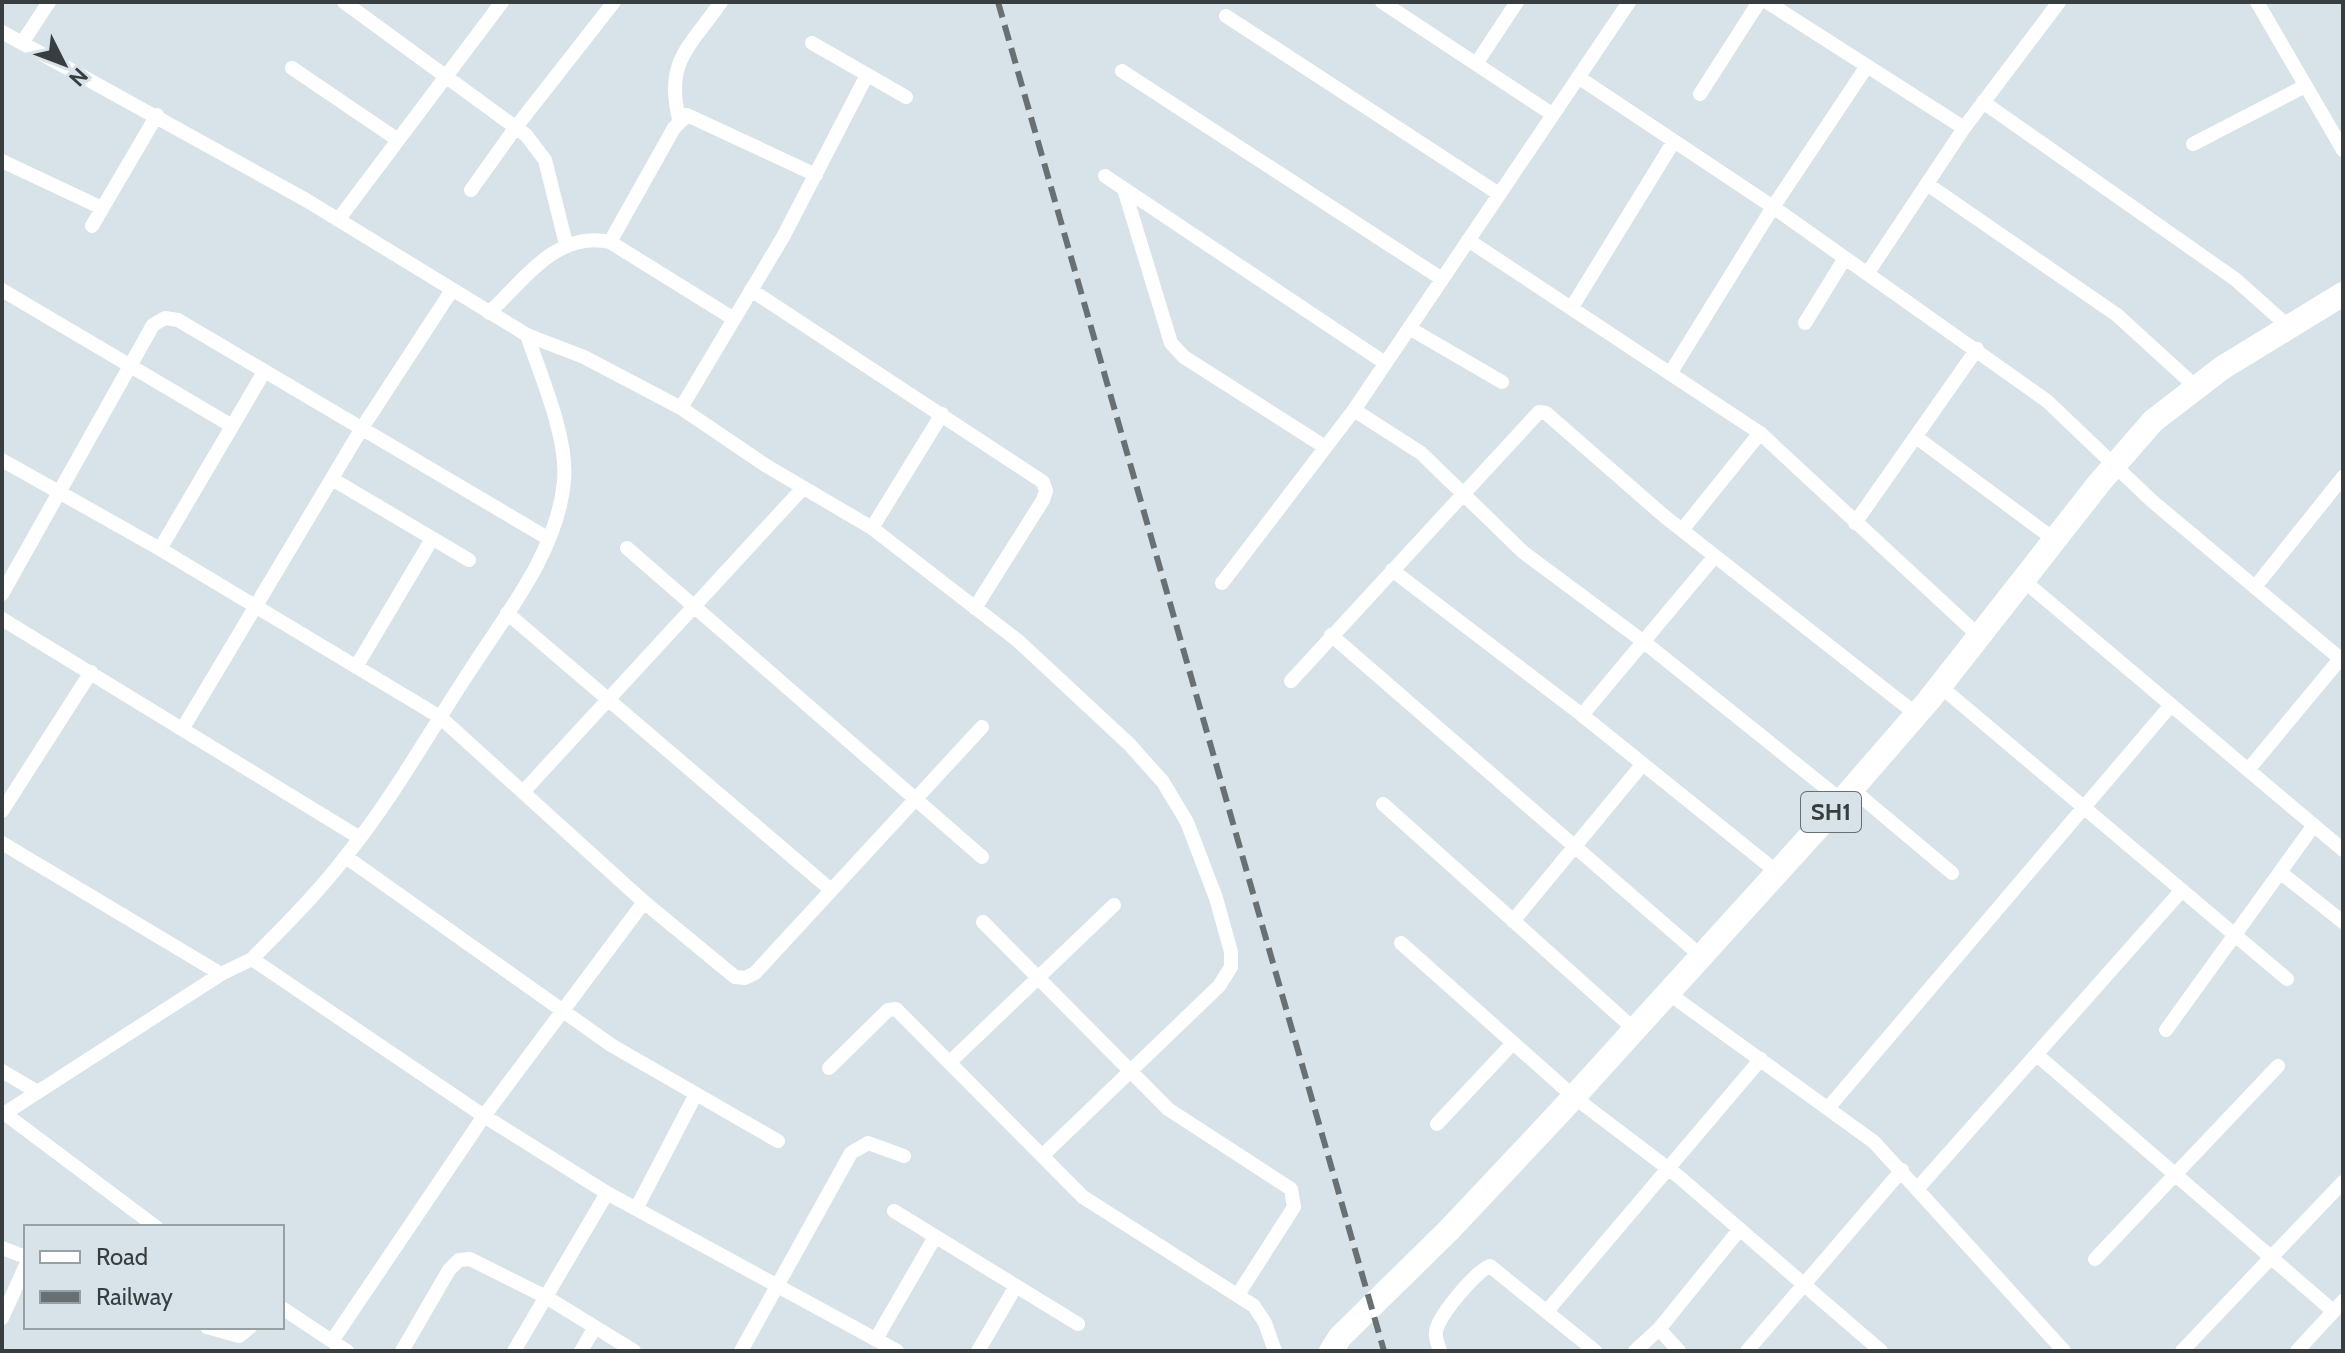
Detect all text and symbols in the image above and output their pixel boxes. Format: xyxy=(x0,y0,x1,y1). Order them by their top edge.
north arrow xyxy=(24,24,104,104)
text: N xyxy=(63,62,94,92)
road number: SH1 xyxy=(1801,792,1861,832)
legend xyxy=(24,1225,284,1329)
text: Road xyxy=(96,1242,148,1271)
text: Railway xyxy=(96,1282,173,1311)

